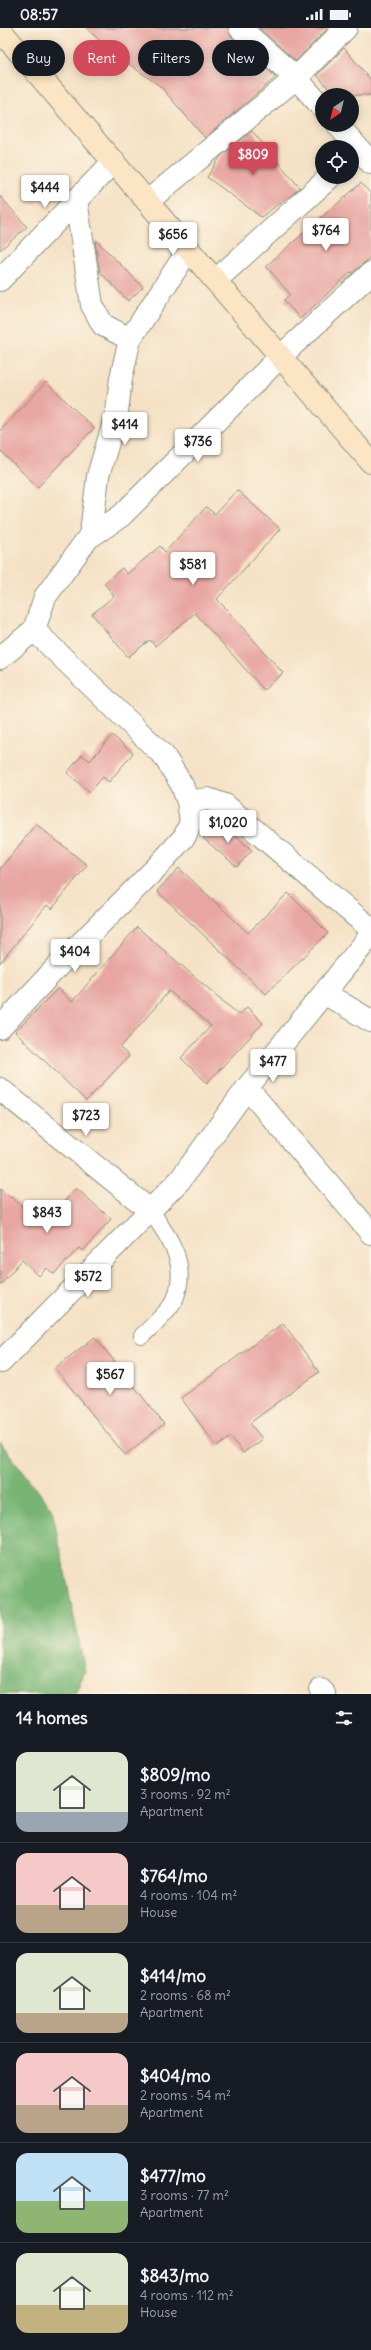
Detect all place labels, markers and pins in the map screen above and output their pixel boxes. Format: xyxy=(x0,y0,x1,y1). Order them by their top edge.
pin: $809 xyxy=(229,142,277,176)
pin: $444 xyxy=(21,175,69,209)
pin: $764 xyxy=(302,218,350,252)
pin: $656 xyxy=(149,222,197,256)
pin: $414 xyxy=(101,412,149,446)
pin: $736 xyxy=(174,429,222,463)
pin: $581 xyxy=(169,552,217,586)
pin: $1,020 xyxy=(195,810,261,844)
pin: $404 xyxy=(51,939,99,973)
pin: $477 xyxy=(249,1049,297,1083)
pin: $723 xyxy=(62,1103,110,1137)
pin: $843 xyxy=(23,1200,71,1234)
pin: $572 xyxy=(64,1264,112,1298)
pin: $567 xyxy=(86,1362,134,1396)

